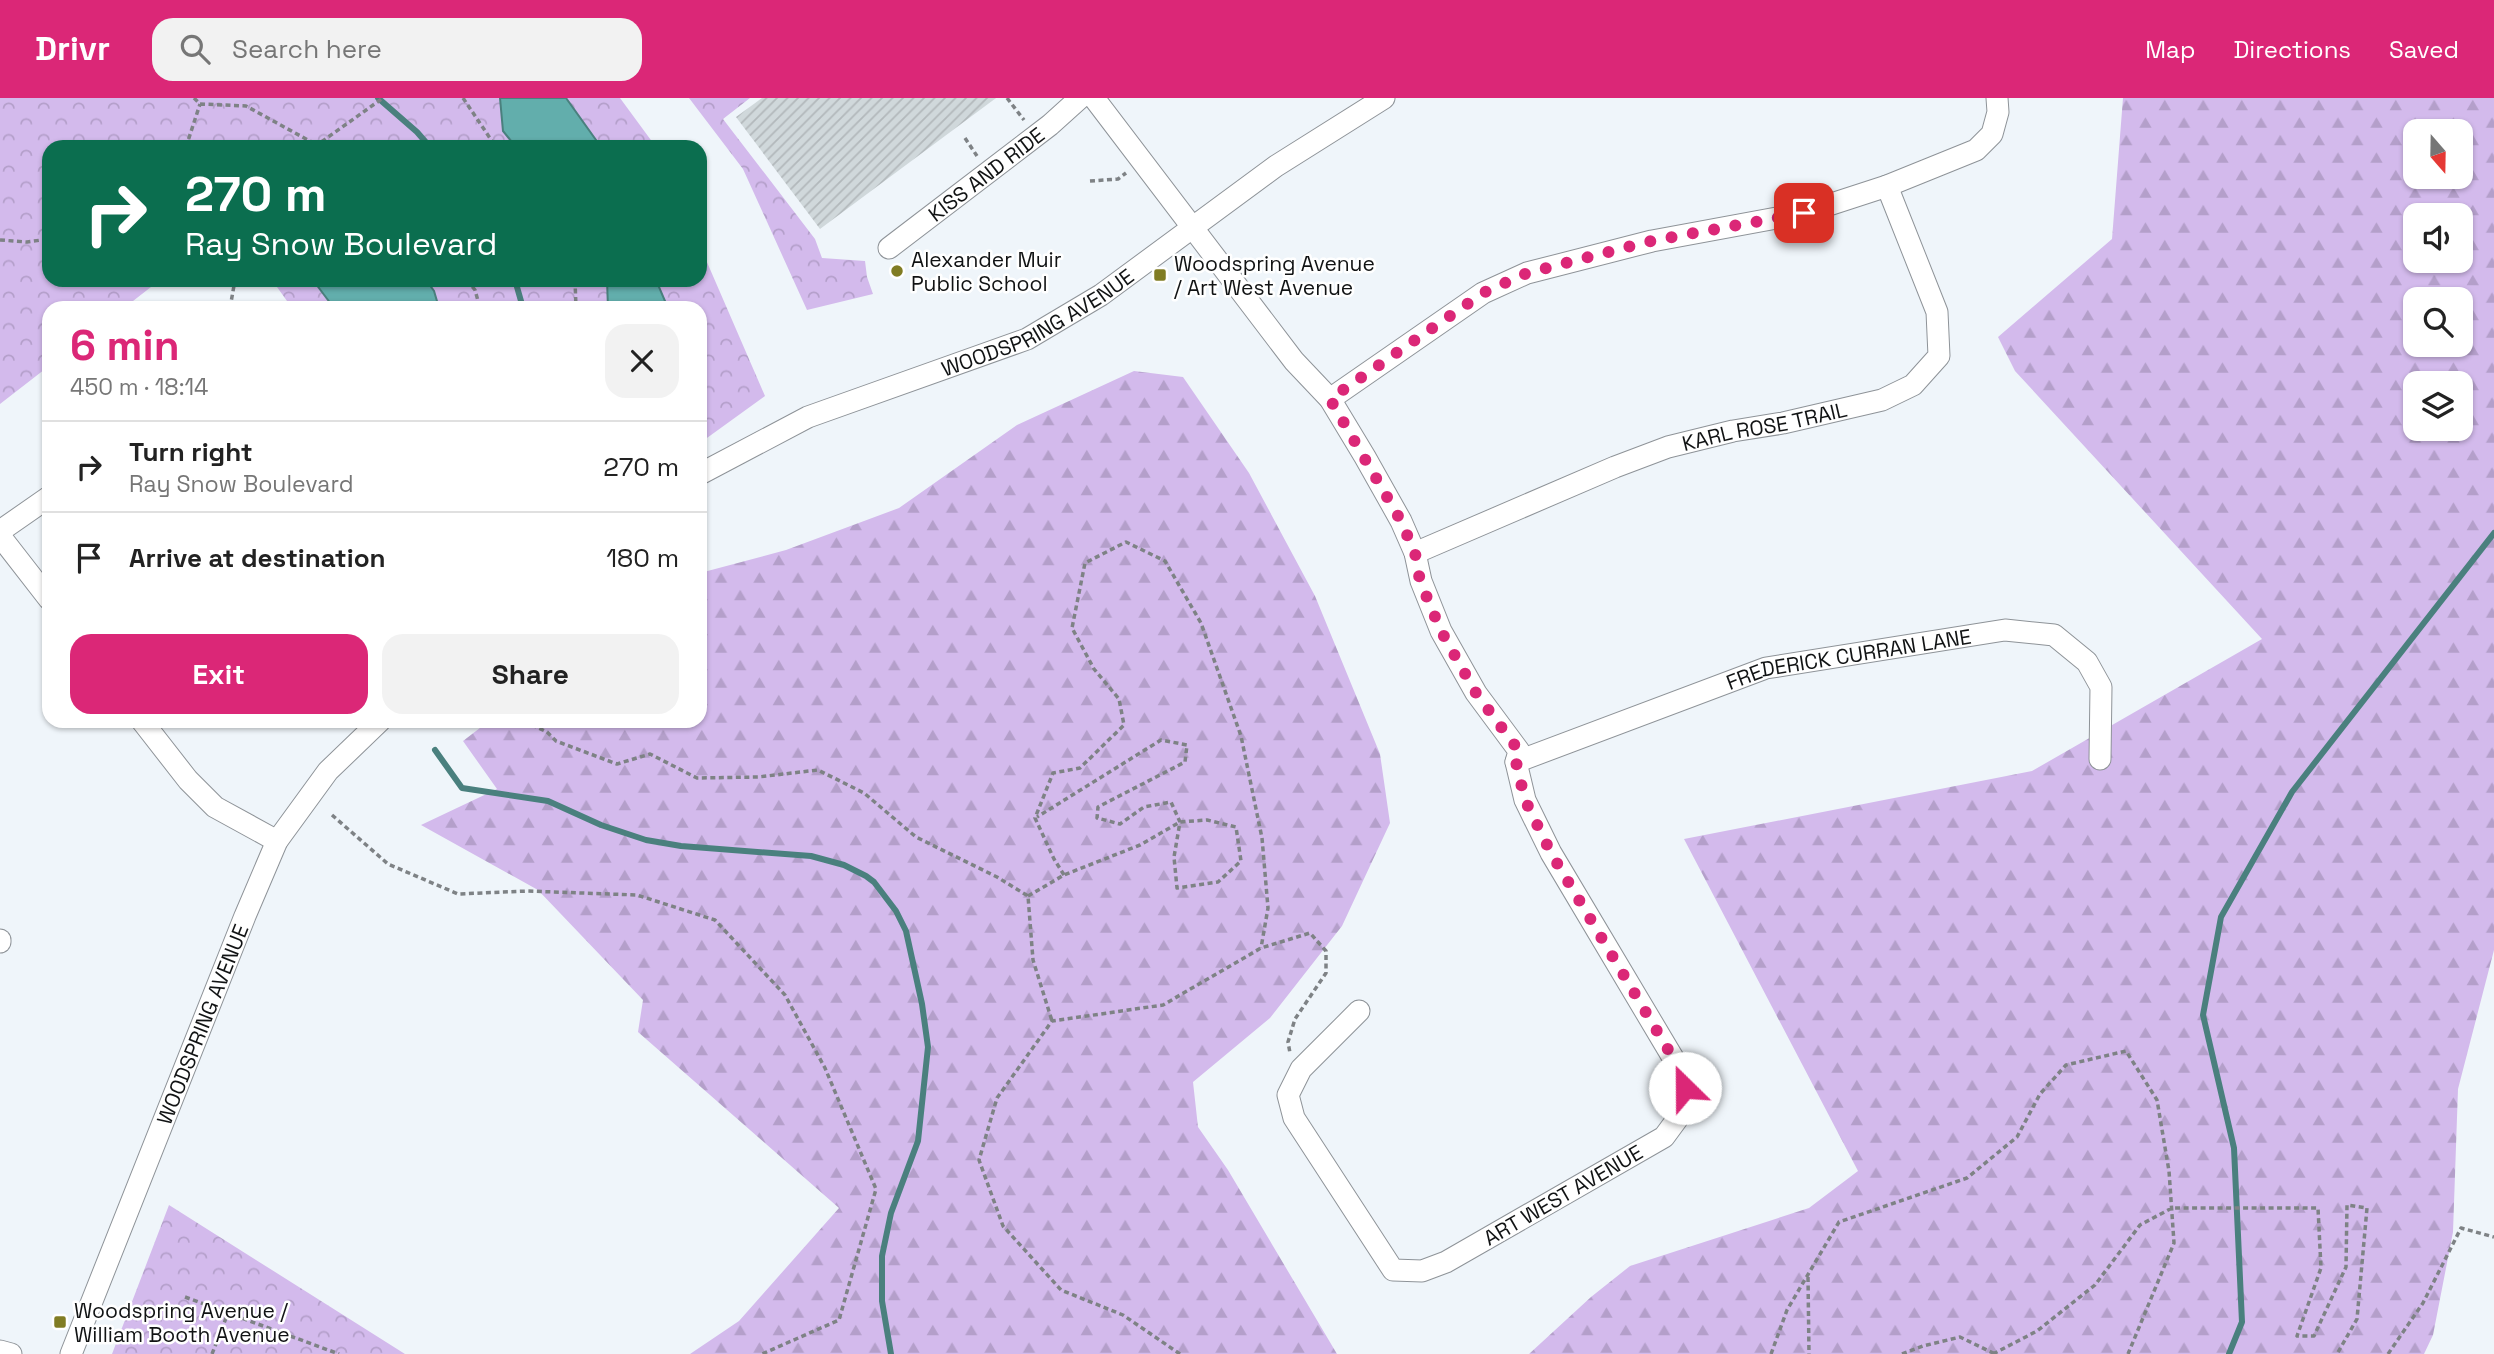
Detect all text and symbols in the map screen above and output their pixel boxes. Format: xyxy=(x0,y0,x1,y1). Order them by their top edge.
search box xyxy=(152,18,642,81)
text: Drivr xyxy=(35,28,110,70)
icon: search xyxy=(176,30,214,68)
text: Search here xyxy=(232,32,382,66)
text: Map xyxy=(2145,34,2195,65)
text: Directions xyxy=(2233,34,2351,65)
text: Saved xyxy=(2389,34,2459,65)
north arrow xyxy=(2403,119,2473,189)
map controls xyxy=(2403,119,2473,441)
street label: KISS AND RIDE xyxy=(922,121,1050,227)
text: 270 m xyxy=(185,163,327,225)
icon: right xyxy=(70,168,161,259)
pin xyxy=(1774,183,1834,243)
icon: arrive xyxy=(1785,194,1823,232)
button: sound xyxy=(2403,203,2473,273)
text: Ray Snow Boulevard xyxy=(185,224,497,264)
place label: Alexander Muir Public School xyxy=(911,246,1062,297)
place label: Woodspring Avenue / Art West Avenue xyxy=(1174,250,1375,301)
street label: WOODSPRING AVENUE xyxy=(937,262,1139,382)
marker: Alexander Muir Public School xyxy=(889,263,905,279)
marker: Woodspring Avenue / Art West Avenue xyxy=(1152,267,1168,283)
button: search xyxy=(2403,287,2473,357)
text: 6 min xyxy=(70,319,180,372)
button: close xyxy=(605,324,679,398)
button: layers xyxy=(2403,371,2473,441)
text: 450 m · 18:14 xyxy=(70,372,208,402)
street label: KARL ROSE TRAIL xyxy=(1679,395,1849,457)
text: Turn right xyxy=(129,435,253,469)
icon: right xyxy=(70,448,108,486)
text: 270 m xyxy=(603,450,679,484)
text: Ray Snow Boulevard xyxy=(129,469,354,499)
icon: arrive xyxy=(70,539,108,577)
text: Arrive at destination xyxy=(129,541,386,575)
text: 180 m xyxy=(606,541,679,575)
street label: FREDERICK CURRAN LANE xyxy=(1722,622,1973,695)
button: Exit xyxy=(70,634,368,714)
button: Share xyxy=(382,634,679,714)
street label: WOODSPRING AVENUE xyxy=(150,920,254,1128)
position arrow xyxy=(1648,1051,1722,1125)
street label: ART WEST AVENUE xyxy=(1479,1138,1647,1252)
place label: Woodspring Avenue / William Booth Avenue xyxy=(74,1297,290,1348)
marker: Woodspring Avenue / William Booth Avenue xyxy=(52,1314,68,1330)

